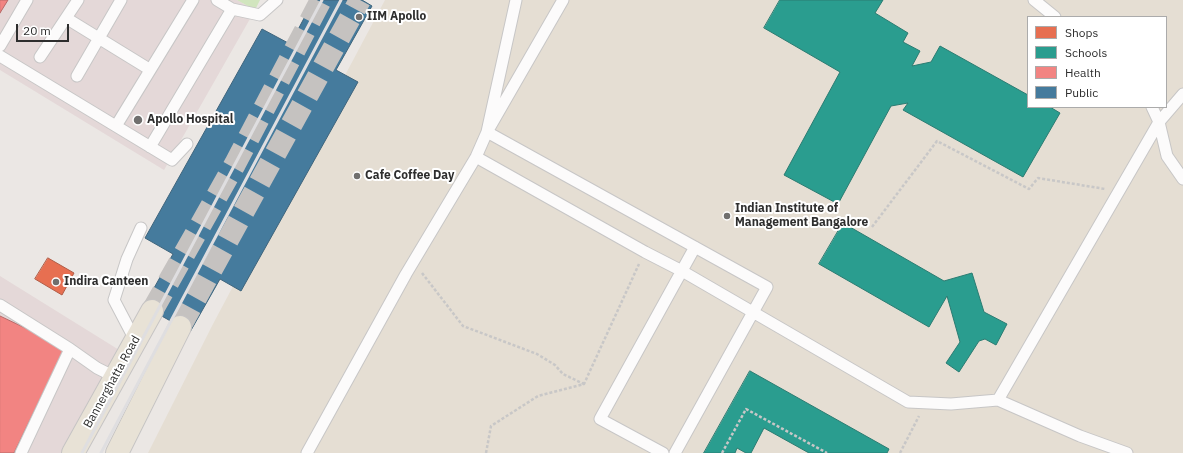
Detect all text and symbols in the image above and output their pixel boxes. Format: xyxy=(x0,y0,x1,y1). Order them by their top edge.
place label: IIM Apollo xyxy=(367,10,426,24)
marker: IIM Apollo xyxy=(354,12,364,22)
scale bar xyxy=(18,16,71,42)
legend xyxy=(1027,16,1167,108)
text: 20 m xyxy=(23,23,51,38)
text: Shops xyxy=(1065,25,1098,40)
text: Schools xyxy=(1065,45,1107,60)
text: Health xyxy=(1065,65,1101,80)
text: Public xyxy=(1065,85,1098,100)
place label: Apollo Hospital xyxy=(147,113,233,127)
marker: Apollo Hospital xyxy=(132,114,144,126)
place label: Cafe Coffee Day xyxy=(365,169,454,183)
marker: Cafe Coffee Day xyxy=(352,171,362,181)
place label: Indian Institute of Management Bangalore xyxy=(735,202,868,230)
marker: Indian Institute of Management Bangalore xyxy=(722,211,732,221)
place label: Indira Canteen xyxy=(64,275,148,289)
marker: Indira Canteen xyxy=(51,277,61,287)
street label: Bannerghatta Road xyxy=(81,333,143,431)

